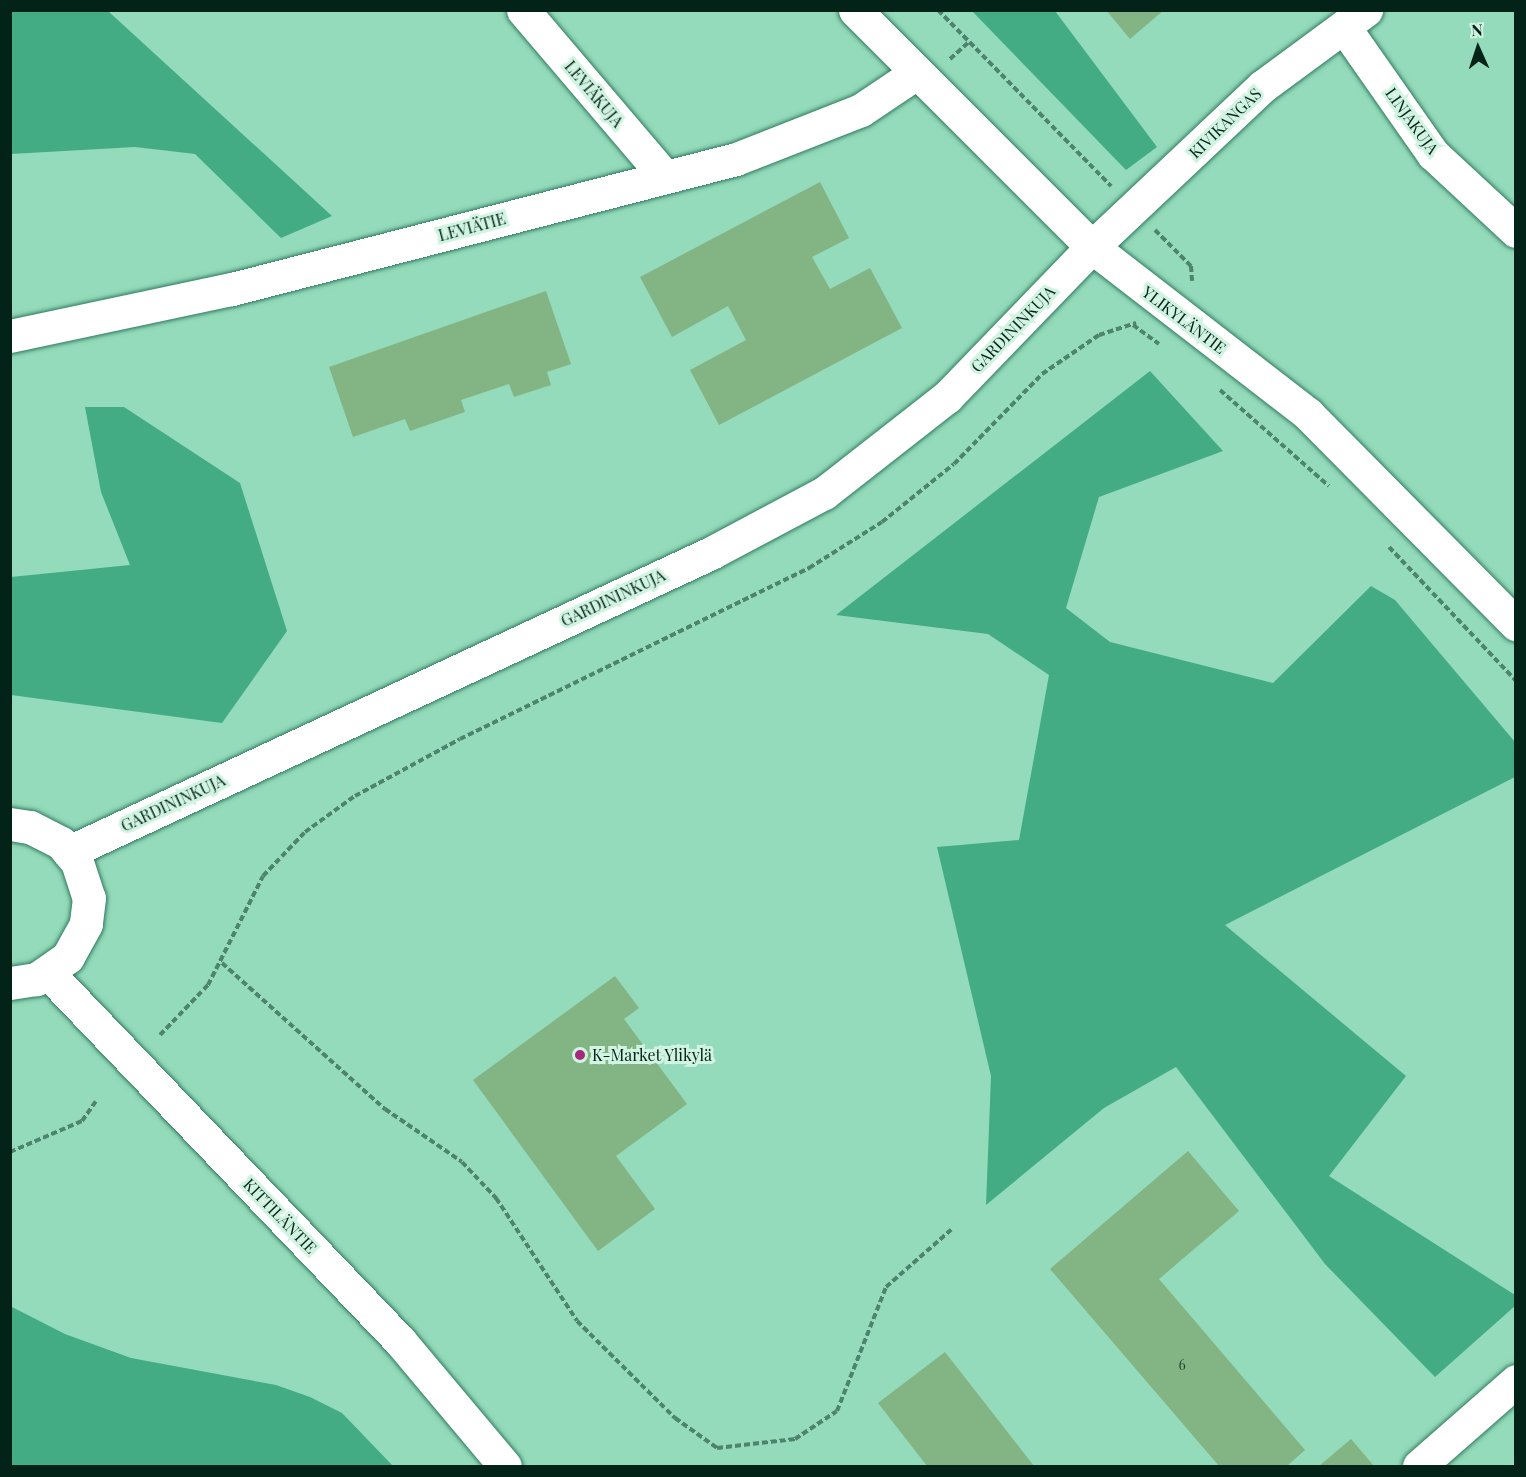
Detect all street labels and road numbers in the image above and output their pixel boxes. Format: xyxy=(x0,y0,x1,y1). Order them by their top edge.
street label: LEVIÄKUJA xyxy=(561,57,627,131)
street label: KIVIKANGAS xyxy=(1185,84,1265,162)
street label: LINJAKUJA xyxy=(1381,84,1443,158)
street label: LEVIÄTIE xyxy=(436,209,508,245)
street label: GARDININKUJA xyxy=(967,282,1059,376)
street label: YLIKYLÄNTIE xyxy=(1138,282,1230,358)
street label: GARDININKUJA xyxy=(558,565,668,631)
street label: GARDININKUJA xyxy=(118,770,228,836)
street label: KITTILÄNTIE xyxy=(239,1175,321,1257)

